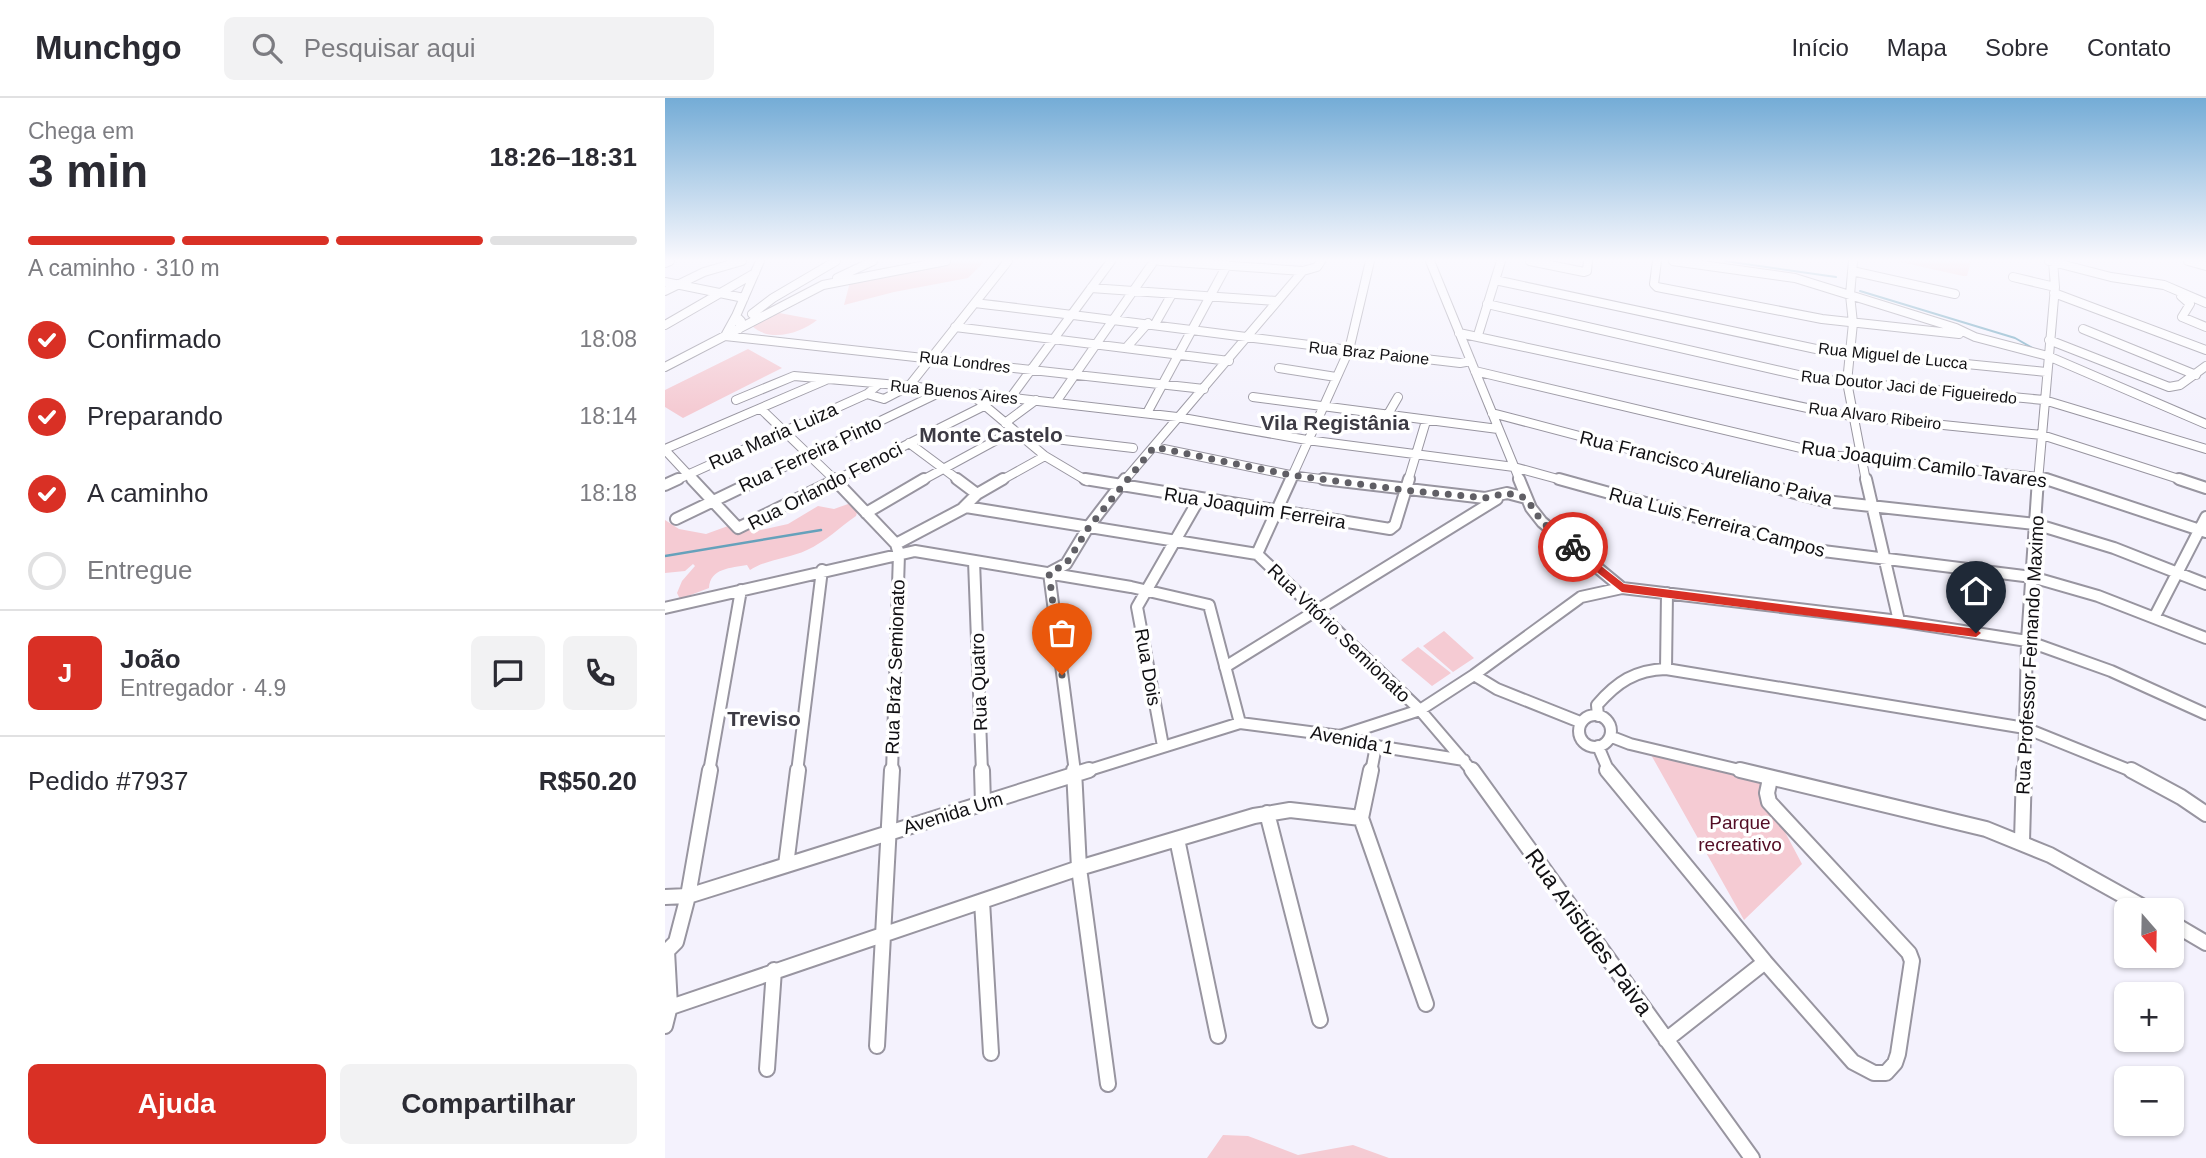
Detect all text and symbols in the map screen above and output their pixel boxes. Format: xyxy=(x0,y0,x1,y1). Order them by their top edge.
search box xyxy=(224,17,714,80)
text: Munchgo xyxy=(35,29,182,66)
icon: search xyxy=(248,29,286,67)
text: Pesquisar aqui xyxy=(304,33,476,63)
text: Início xyxy=(1791,34,1849,61)
text: Mapa xyxy=(1887,34,1947,61)
text: Sobre xyxy=(1985,34,2049,61)
text: Contato xyxy=(2087,34,2171,61)
text: Chega em xyxy=(28,118,134,144)
text: 18:26–18:31 xyxy=(490,142,637,172)
text: 3 min xyxy=(28,145,148,197)
text: A caminho · 310 m xyxy=(28,255,220,281)
icon: check xyxy=(28,321,66,359)
text: Confirmado xyxy=(87,324,221,354)
text: 18:08 xyxy=(579,326,637,352)
street label: Rua Braz Paione xyxy=(1308,338,1430,368)
street label: Rua Miguel de Lucca xyxy=(1817,340,1969,372)
street label: Rua Londres xyxy=(918,348,1012,376)
street label: Rua Doutor Jaci de Figueiredo xyxy=(1800,367,2018,407)
street label: Rua Buenos Aires xyxy=(889,377,1019,407)
icon: check xyxy=(28,398,66,436)
street label: Rua Maria Luiza xyxy=(706,398,841,474)
street label: Rua Alvaro Ribeiro xyxy=(1808,399,1942,433)
text: Preparando xyxy=(87,401,223,431)
text: 18:14 xyxy=(579,403,637,429)
district label: Vila Registânia xyxy=(1260,411,1410,434)
street label: Rua Ferreira Pinto xyxy=(735,412,885,496)
district label: Monte Castelo xyxy=(919,423,1063,446)
street label: Rua Francisco Aureliano Paiva xyxy=(1577,426,1835,510)
street label: Rua Joaquim Camilo Tavares xyxy=(1800,436,2048,492)
street label: Rua Orlando Fenoci xyxy=(744,438,906,534)
icon: check xyxy=(28,475,66,513)
text: A caminho xyxy=(87,478,208,508)
text: 18:18 xyxy=(579,480,637,506)
street label: Rua Joaquim Ferreira xyxy=(1163,483,1348,533)
street label: Rua Luis Ferreira Campos xyxy=(1607,483,1827,561)
courier xyxy=(1538,512,1608,582)
street label: Rua Professor Fernando Maximo xyxy=(2012,515,2048,795)
icon: bike xyxy=(1554,528,1592,566)
text: Entregue xyxy=(87,555,193,585)
street label: Rua Vitório Semionato xyxy=(1263,560,1415,706)
pin xyxy=(1946,561,2006,633)
icon: home xyxy=(1957,572,1995,610)
street label: Rua Bráz Semionato xyxy=(881,579,909,755)
pin xyxy=(1032,603,1092,675)
icon: bag xyxy=(1043,614,1081,652)
street label: Rua Dois xyxy=(1131,627,1165,707)
street label: Rua Quatro xyxy=(967,633,991,731)
button: chat xyxy=(471,636,545,710)
button: phone xyxy=(563,636,637,710)
text: João xyxy=(120,644,181,674)
text: J xyxy=(58,658,72,688)
text: Entregador · 4.9 xyxy=(120,675,286,701)
district label: Treviso xyxy=(727,707,801,730)
street label: Avenida 1 xyxy=(1309,722,1395,758)
text: Pedido #7937 xyxy=(28,766,188,796)
text: R$50.20 xyxy=(539,766,637,796)
street label: Avenida Um xyxy=(901,788,1005,838)
park label: Parque recreativo xyxy=(1698,812,1782,855)
street label: Rua Aristides Paiva xyxy=(1520,844,1658,1020)
north arrow xyxy=(2114,898,2184,968)
map controls xyxy=(2114,898,2184,1136)
button: + xyxy=(2114,982,2184,1052)
button: Ajuda xyxy=(28,1064,326,1144)
button: Compartilhar xyxy=(340,1064,637,1144)
button: − xyxy=(2114,1066,2184,1136)

